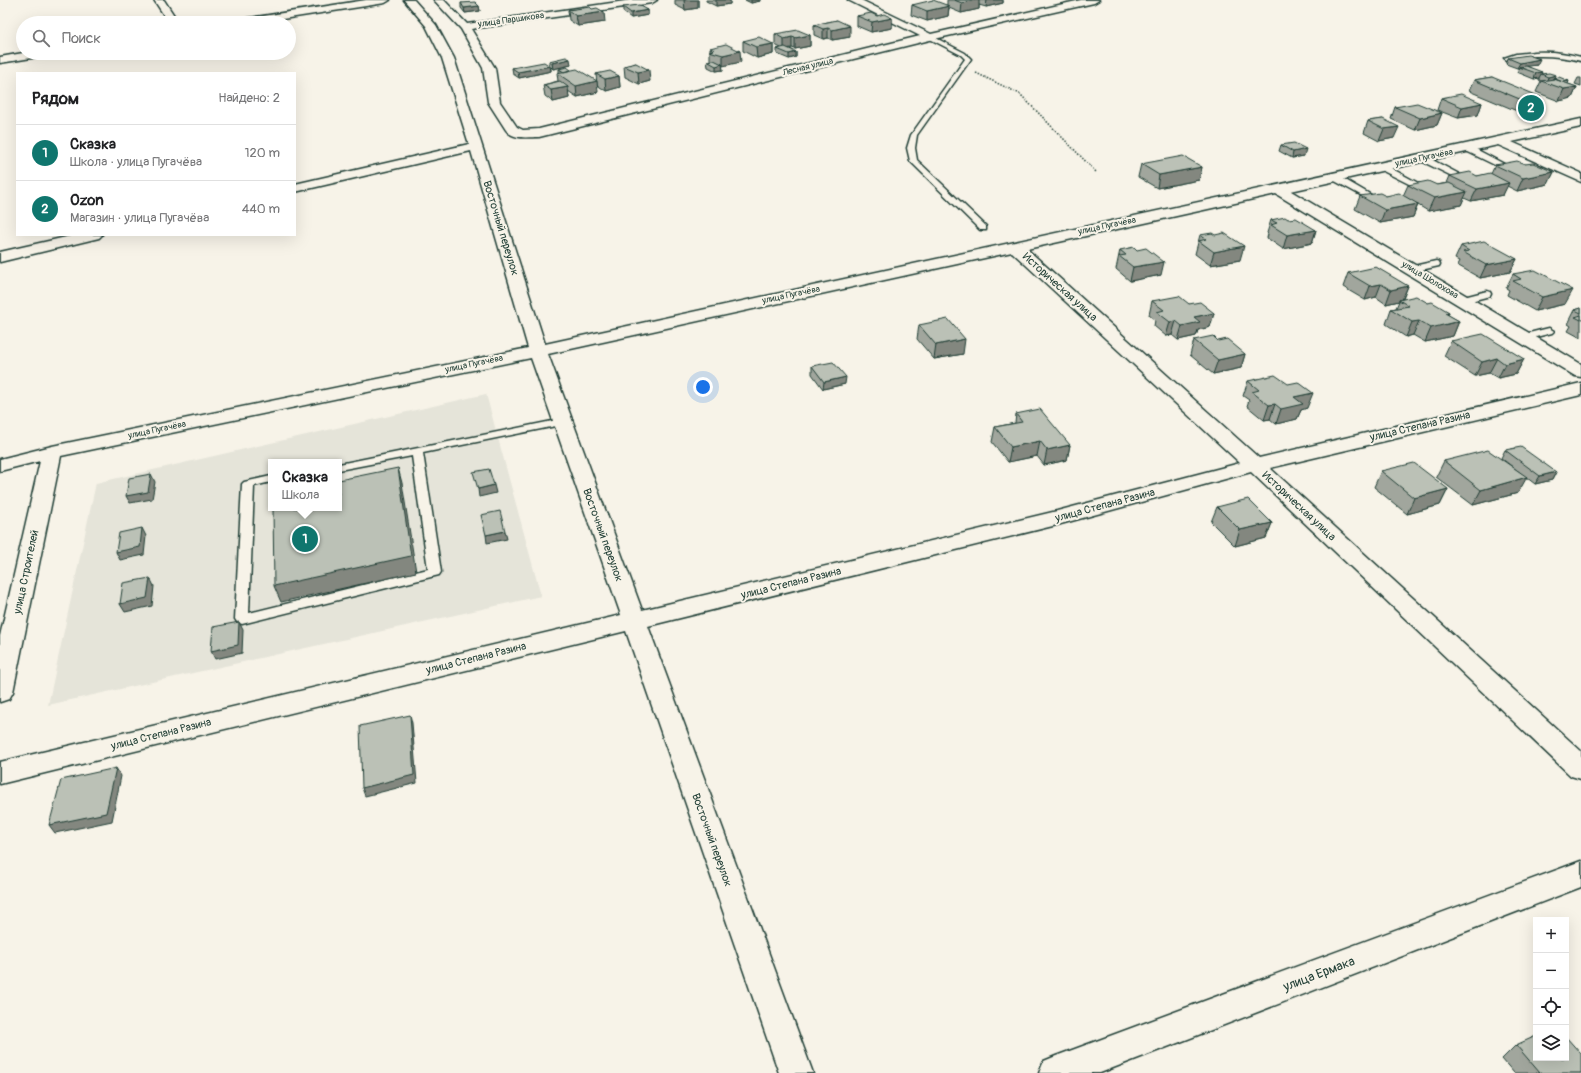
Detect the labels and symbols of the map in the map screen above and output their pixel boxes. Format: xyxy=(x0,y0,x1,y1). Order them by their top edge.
street label: улица Паршикова xyxy=(476,10,545,30)
street label: Лесная улица xyxy=(781,55,834,79)
pin: 2 xyxy=(1518,93,1544,123)
street label: улица Пугачёва xyxy=(1393,146,1454,170)
street label: Восточный переулок xyxy=(480,179,522,277)
street label: улица Пугачёва xyxy=(1076,214,1137,238)
street label: Историческая улица xyxy=(1020,250,1100,324)
street label: улица Шолохова xyxy=(1399,258,1460,301)
street label: улица Пугачёва xyxy=(760,283,821,307)
street label: улица Пугачёва xyxy=(443,352,504,376)
your location xyxy=(693,377,713,397)
street label: улица Степана Разина xyxy=(1368,408,1471,444)
street label: улица Пугачёва xyxy=(126,418,187,442)
street label: Историческая улица xyxy=(1260,469,1338,543)
street label: улица Степана Разина xyxy=(1053,485,1156,525)
street label: Восточный переулок xyxy=(580,487,626,584)
pin: 1 xyxy=(292,524,318,554)
street label: улица Строителей xyxy=(11,529,41,616)
street label: улица Степана Разина xyxy=(739,564,842,602)
street label: улица Степана Разина xyxy=(424,639,527,677)
street label: улица Степана Разина xyxy=(109,715,212,753)
street label: Восточный переулок xyxy=(689,792,735,889)
street label: улица Ермака xyxy=(1280,953,1357,995)

